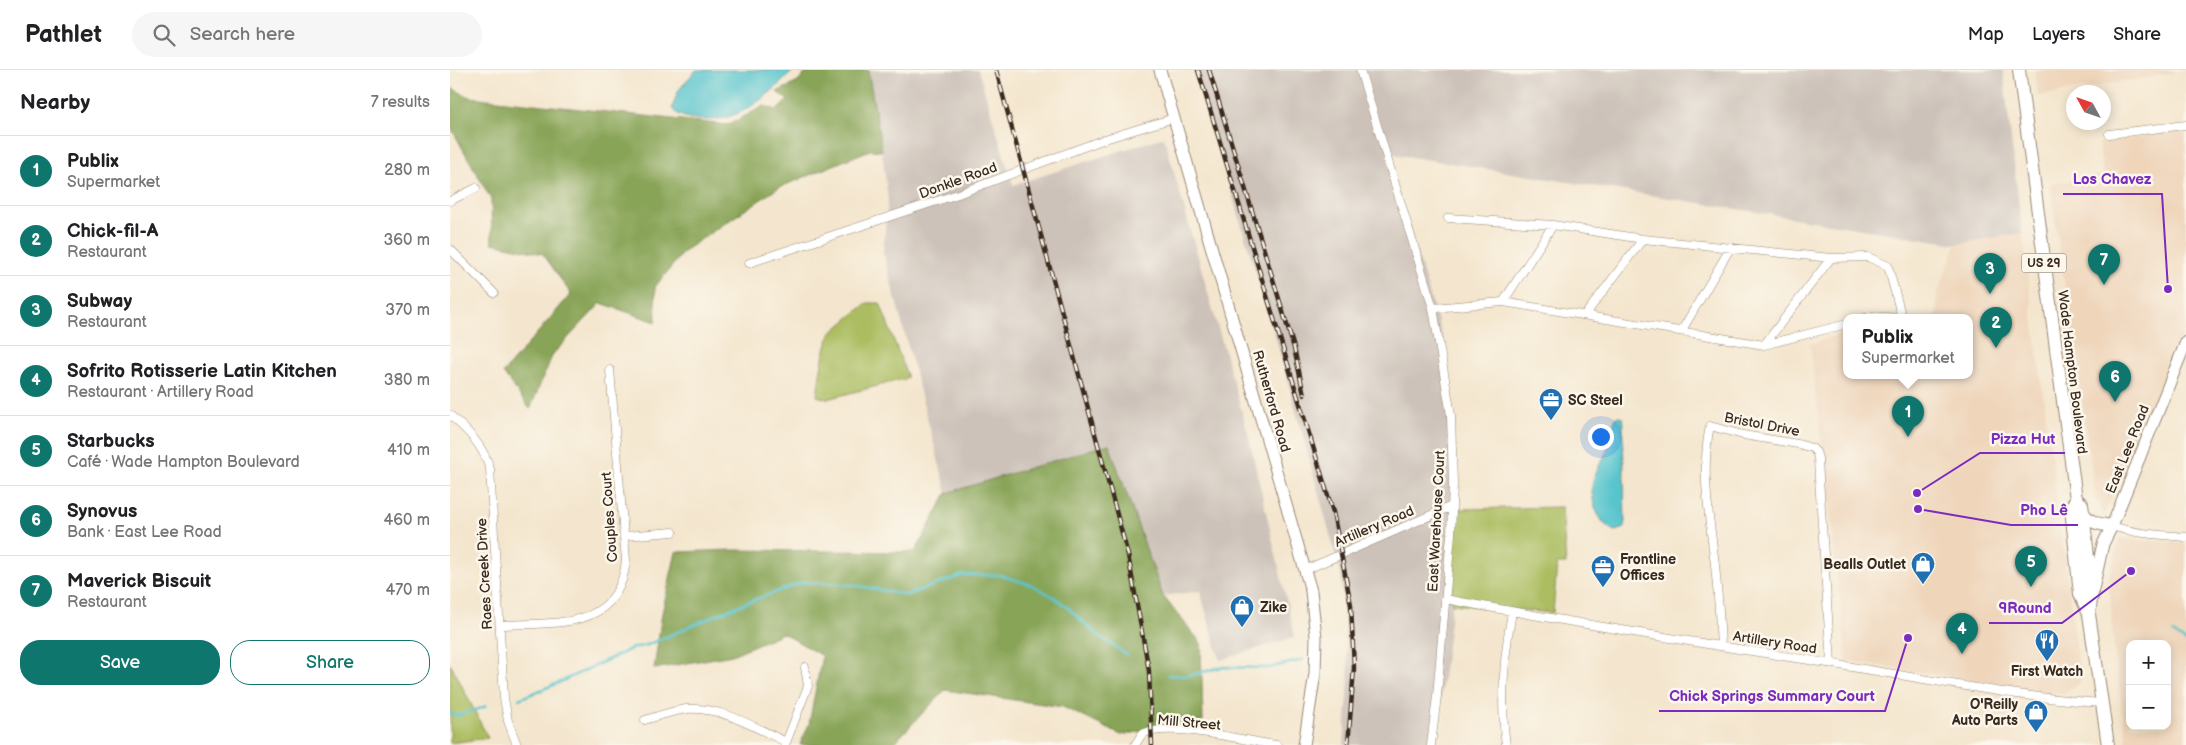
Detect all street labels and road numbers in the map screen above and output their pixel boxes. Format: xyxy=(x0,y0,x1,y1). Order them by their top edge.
street label: Donkle Road xyxy=(917,159,999,202)
road number: US 29 xyxy=(2022,254,2066,272)
street label: Wade Hampton Boulevard xyxy=(2054,289,2091,455)
street label: Rutherford Road xyxy=(1249,348,1294,454)
street label: East Lee Road xyxy=(2102,402,2153,496)
street label: Bristol Drive xyxy=(1723,409,1801,440)
street label: East Warehouse Court xyxy=(1424,449,1449,592)
street label: Couples Court xyxy=(598,470,621,563)
street label: Artillery Road xyxy=(1332,502,1416,551)
street label: Raes Creek Drive xyxy=(473,518,496,630)
street label: Artillery Road xyxy=(1732,627,1818,658)
street label: Mill Street xyxy=(1157,711,1222,734)

